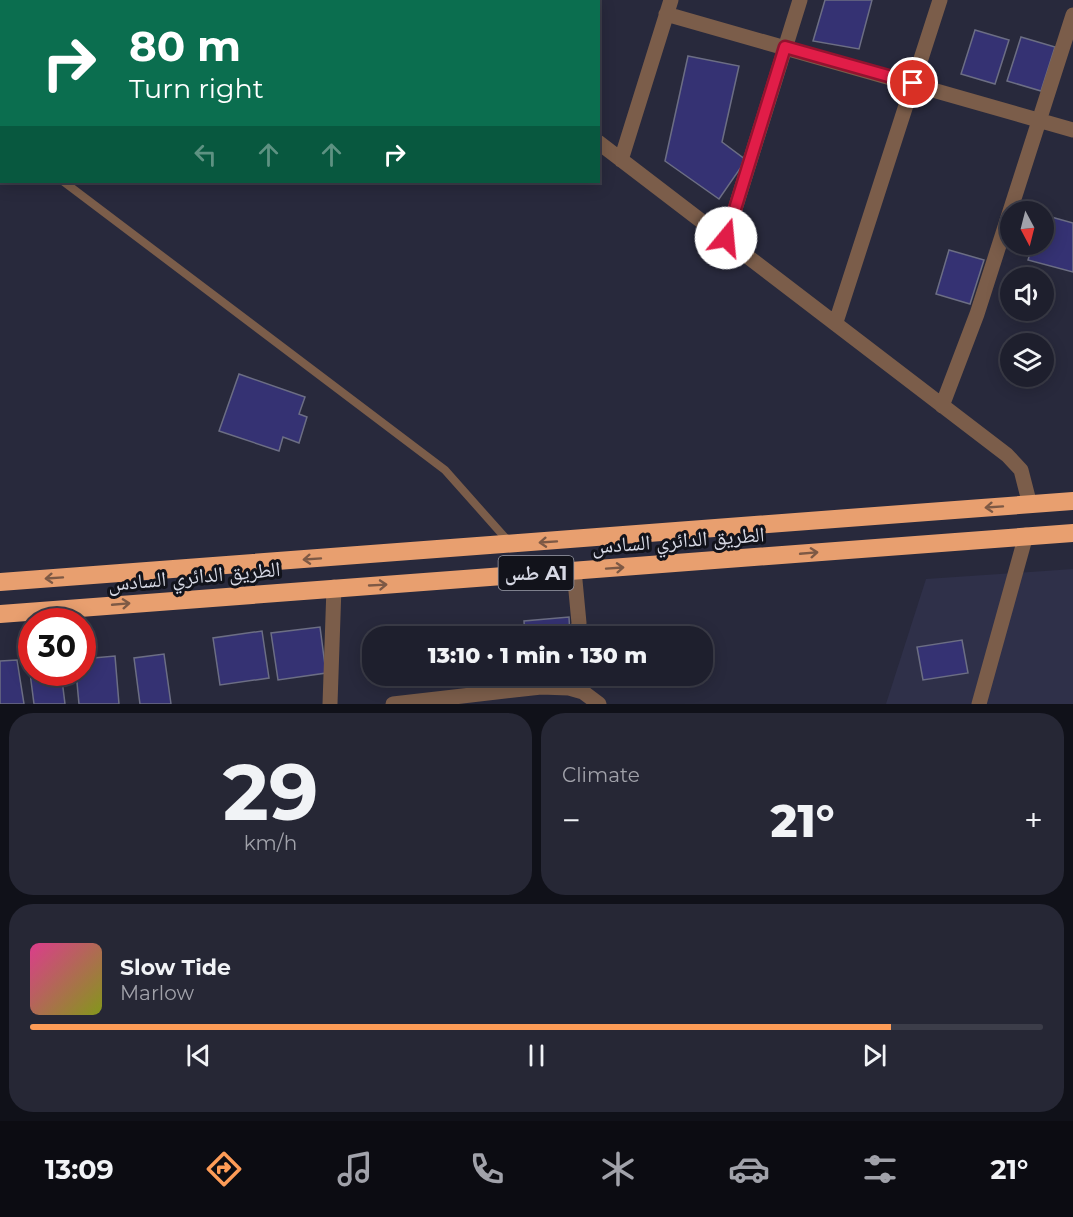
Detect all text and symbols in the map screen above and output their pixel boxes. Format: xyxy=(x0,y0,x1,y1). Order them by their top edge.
text: 80 m xyxy=(129,20,241,72)
icon: right xyxy=(30,24,108,102)
pin xyxy=(887,57,938,108)
icon: arrive xyxy=(896,66,929,99)
text: Turn right xyxy=(129,72,264,105)
icon: left xyxy=(189,138,222,171)
icon: ahead xyxy=(252,138,285,171)
icon: ahead xyxy=(315,138,348,171)
icon: right xyxy=(378,138,411,171)
north arrow xyxy=(1000,201,1054,255)
map controls xyxy=(1000,201,1054,387)
position arrow xyxy=(694,206,758,270)
button: sound xyxy=(1000,267,1054,321)
button: layers xyxy=(1000,333,1054,387)
one-way arrow xyxy=(984,502,1004,513)
street label: الطريق الدائري السادس xyxy=(591,521,766,563)
one-way arrow xyxy=(539,537,559,548)
one-way arrow xyxy=(799,547,819,558)
one-way arrow xyxy=(302,554,322,565)
street label: الطريق الدائري السادس xyxy=(107,556,282,600)
road number: طس A1 xyxy=(498,556,574,590)
one-way arrow xyxy=(604,562,624,573)
one-way arrow xyxy=(45,573,65,584)
one-way arrow xyxy=(368,579,388,590)
one-way arrow xyxy=(111,599,131,610)
speed limit sign: 30 xyxy=(18,608,96,686)
text: 13:10 · 1 min · 130 m xyxy=(428,642,647,669)
text: 29 xyxy=(223,744,318,840)
text: Climate xyxy=(562,763,640,787)
text: 21° xyxy=(771,793,834,848)
text: − xyxy=(562,800,581,840)
text: + xyxy=(1024,800,1043,840)
text: km/h xyxy=(244,831,297,855)
text: Slow Tide xyxy=(120,954,231,981)
text: Marlow xyxy=(120,981,194,1005)
icon: previous xyxy=(182,1039,215,1072)
icon: pause xyxy=(520,1039,553,1072)
icon: next xyxy=(858,1039,891,1072)
icon: directions xyxy=(203,1148,245,1190)
icon: music xyxy=(334,1148,376,1190)
icon: phone xyxy=(466,1148,508,1190)
icon: climate xyxy=(597,1148,639,1190)
icon: car xyxy=(728,1148,770,1190)
icon: filters xyxy=(859,1148,901,1190)
text: 13:09 xyxy=(45,1153,114,1186)
text: 21° xyxy=(991,1153,1028,1186)

